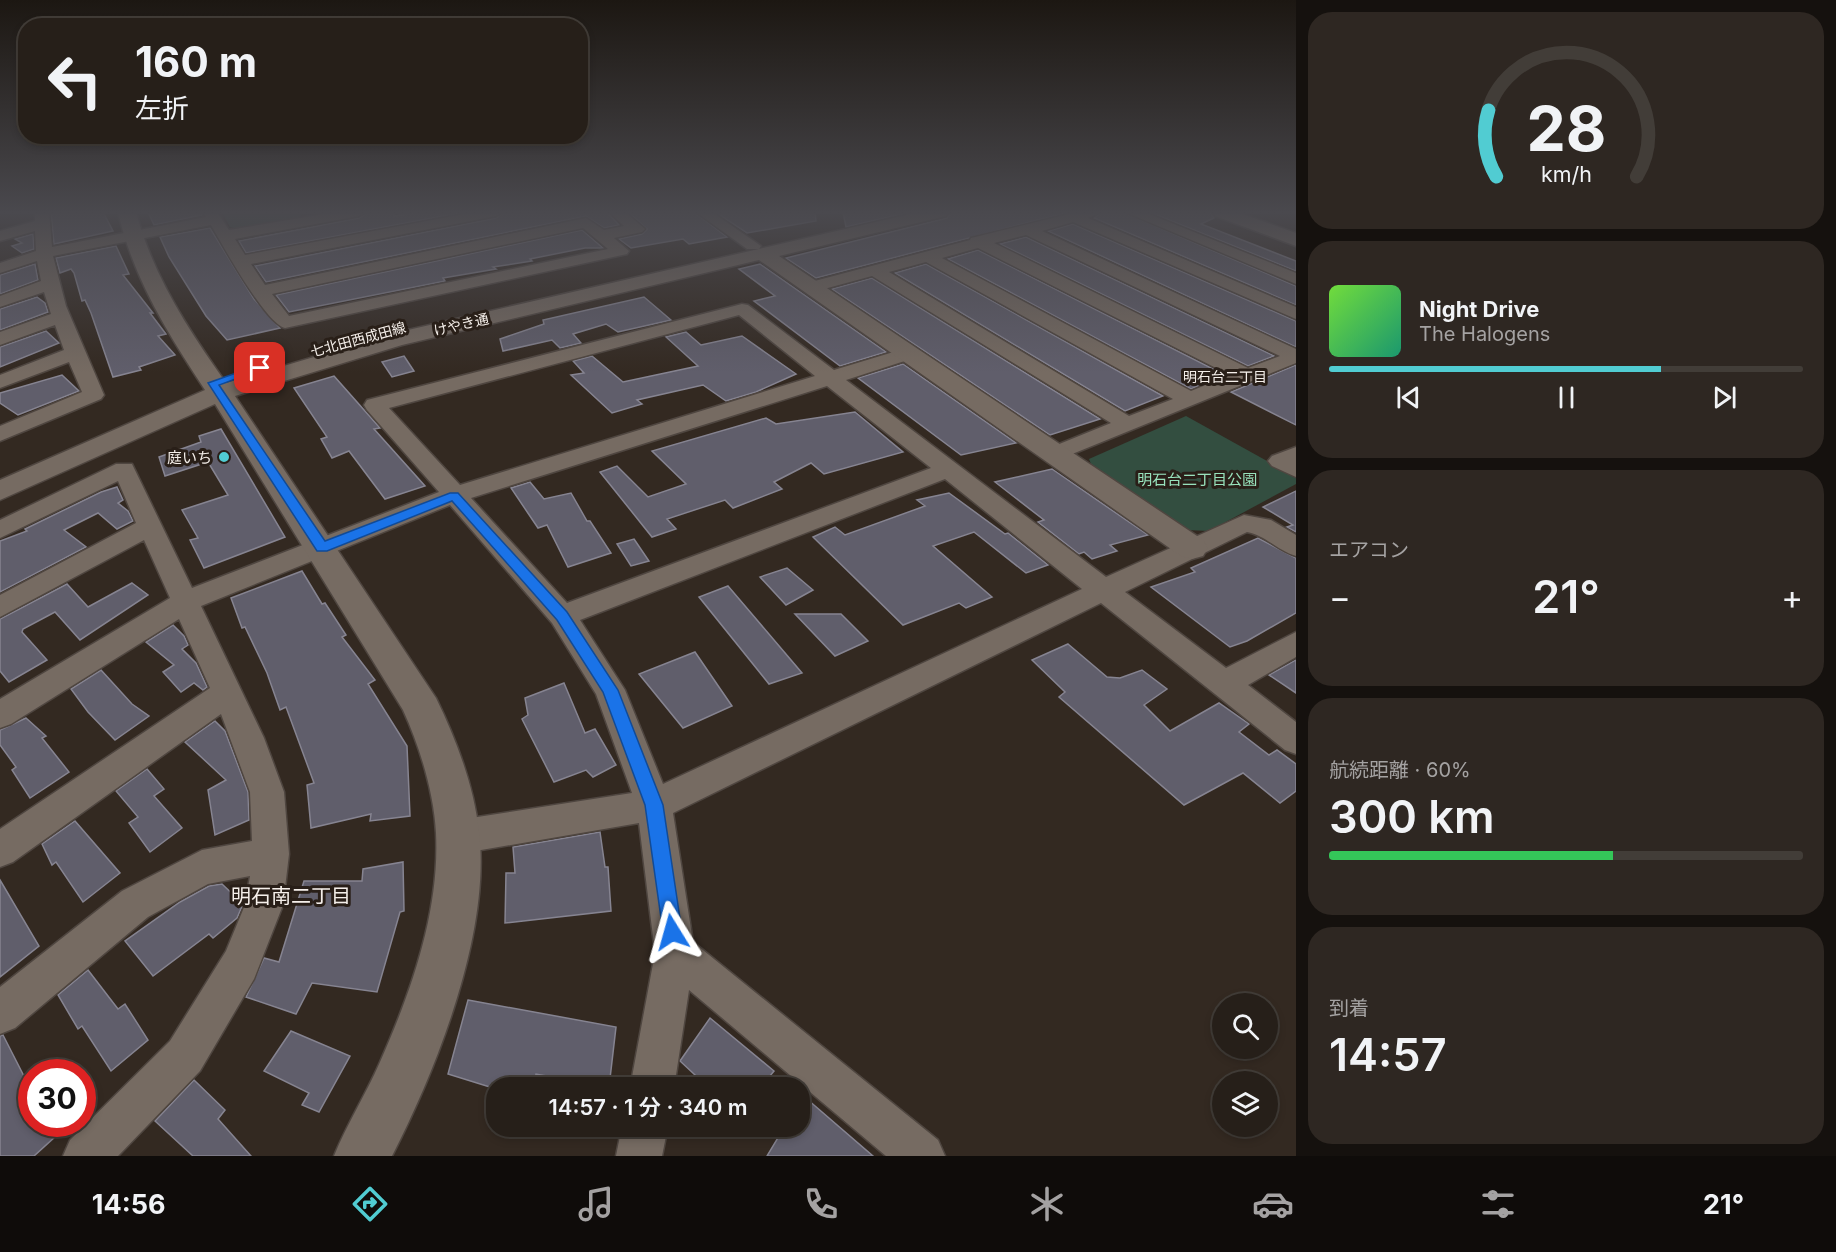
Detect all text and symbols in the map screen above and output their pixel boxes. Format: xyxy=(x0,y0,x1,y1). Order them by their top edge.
text: 160 m xyxy=(135,36,257,87)
icon: left xyxy=(36,42,114,120)
text: 左折 xyxy=(135,92,189,125)
text: 28 xyxy=(1526,92,1606,167)
text: km/h xyxy=(1541,162,1591,188)
text: Night Drive xyxy=(1419,296,1539,322)
street label: けやき通 xyxy=(432,309,490,339)
street label: 七北田西成田線 xyxy=(308,318,408,360)
text: The Halogens xyxy=(1419,322,1550,346)
pin xyxy=(234,342,285,393)
icon: arrive xyxy=(243,351,276,384)
district label: 明石台二丁目 xyxy=(1183,368,1267,385)
icon: previous xyxy=(1392,381,1425,414)
icon: pause xyxy=(1550,381,1583,414)
icon: next xyxy=(1708,381,1741,414)
place label: 庭いち xyxy=(167,448,212,467)
marker: 庭いち xyxy=(217,450,231,464)
park label: 明石台二丁目公園 xyxy=(1137,470,1257,489)
text: エアコン xyxy=(1329,538,1409,562)
text: 21° xyxy=(1532,569,1600,624)
text: − xyxy=(1329,577,1351,617)
text: + xyxy=(1781,577,1803,617)
text: 航続距離 · 60% xyxy=(1329,758,1471,782)
text: 300 km xyxy=(1329,789,1494,844)
district label: 明石南二丁目 xyxy=(231,884,351,908)
position arrow xyxy=(640,900,704,964)
map controls xyxy=(1212,993,1278,1137)
button: search xyxy=(1212,993,1278,1059)
text: 到着 xyxy=(1329,996,1369,1020)
text: 14:57 xyxy=(1329,1027,1447,1082)
speed limit sign: 30 xyxy=(18,1059,96,1137)
button: layers xyxy=(1212,1071,1278,1137)
text: 14:57 · 1 分 · 340 m xyxy=(548,1094,748,1120)
icon: directions xyxy=(349,1183,391,1225)
icon: music xyxy=(575,1183,617,1225)
icon: phone xyxy=(800,1183,842,1225)
icon: climate xyxy=(1026,1183,1068,1225)
icon: car xyxy=(1252,1183,1294,1225)
icon: filters xyxy=(1477,1183,1519,1225)
text: 14:56 xyxy=(92,1188,166,1221)
text: 21° xyxy=(1703,1188,1744,1221)

